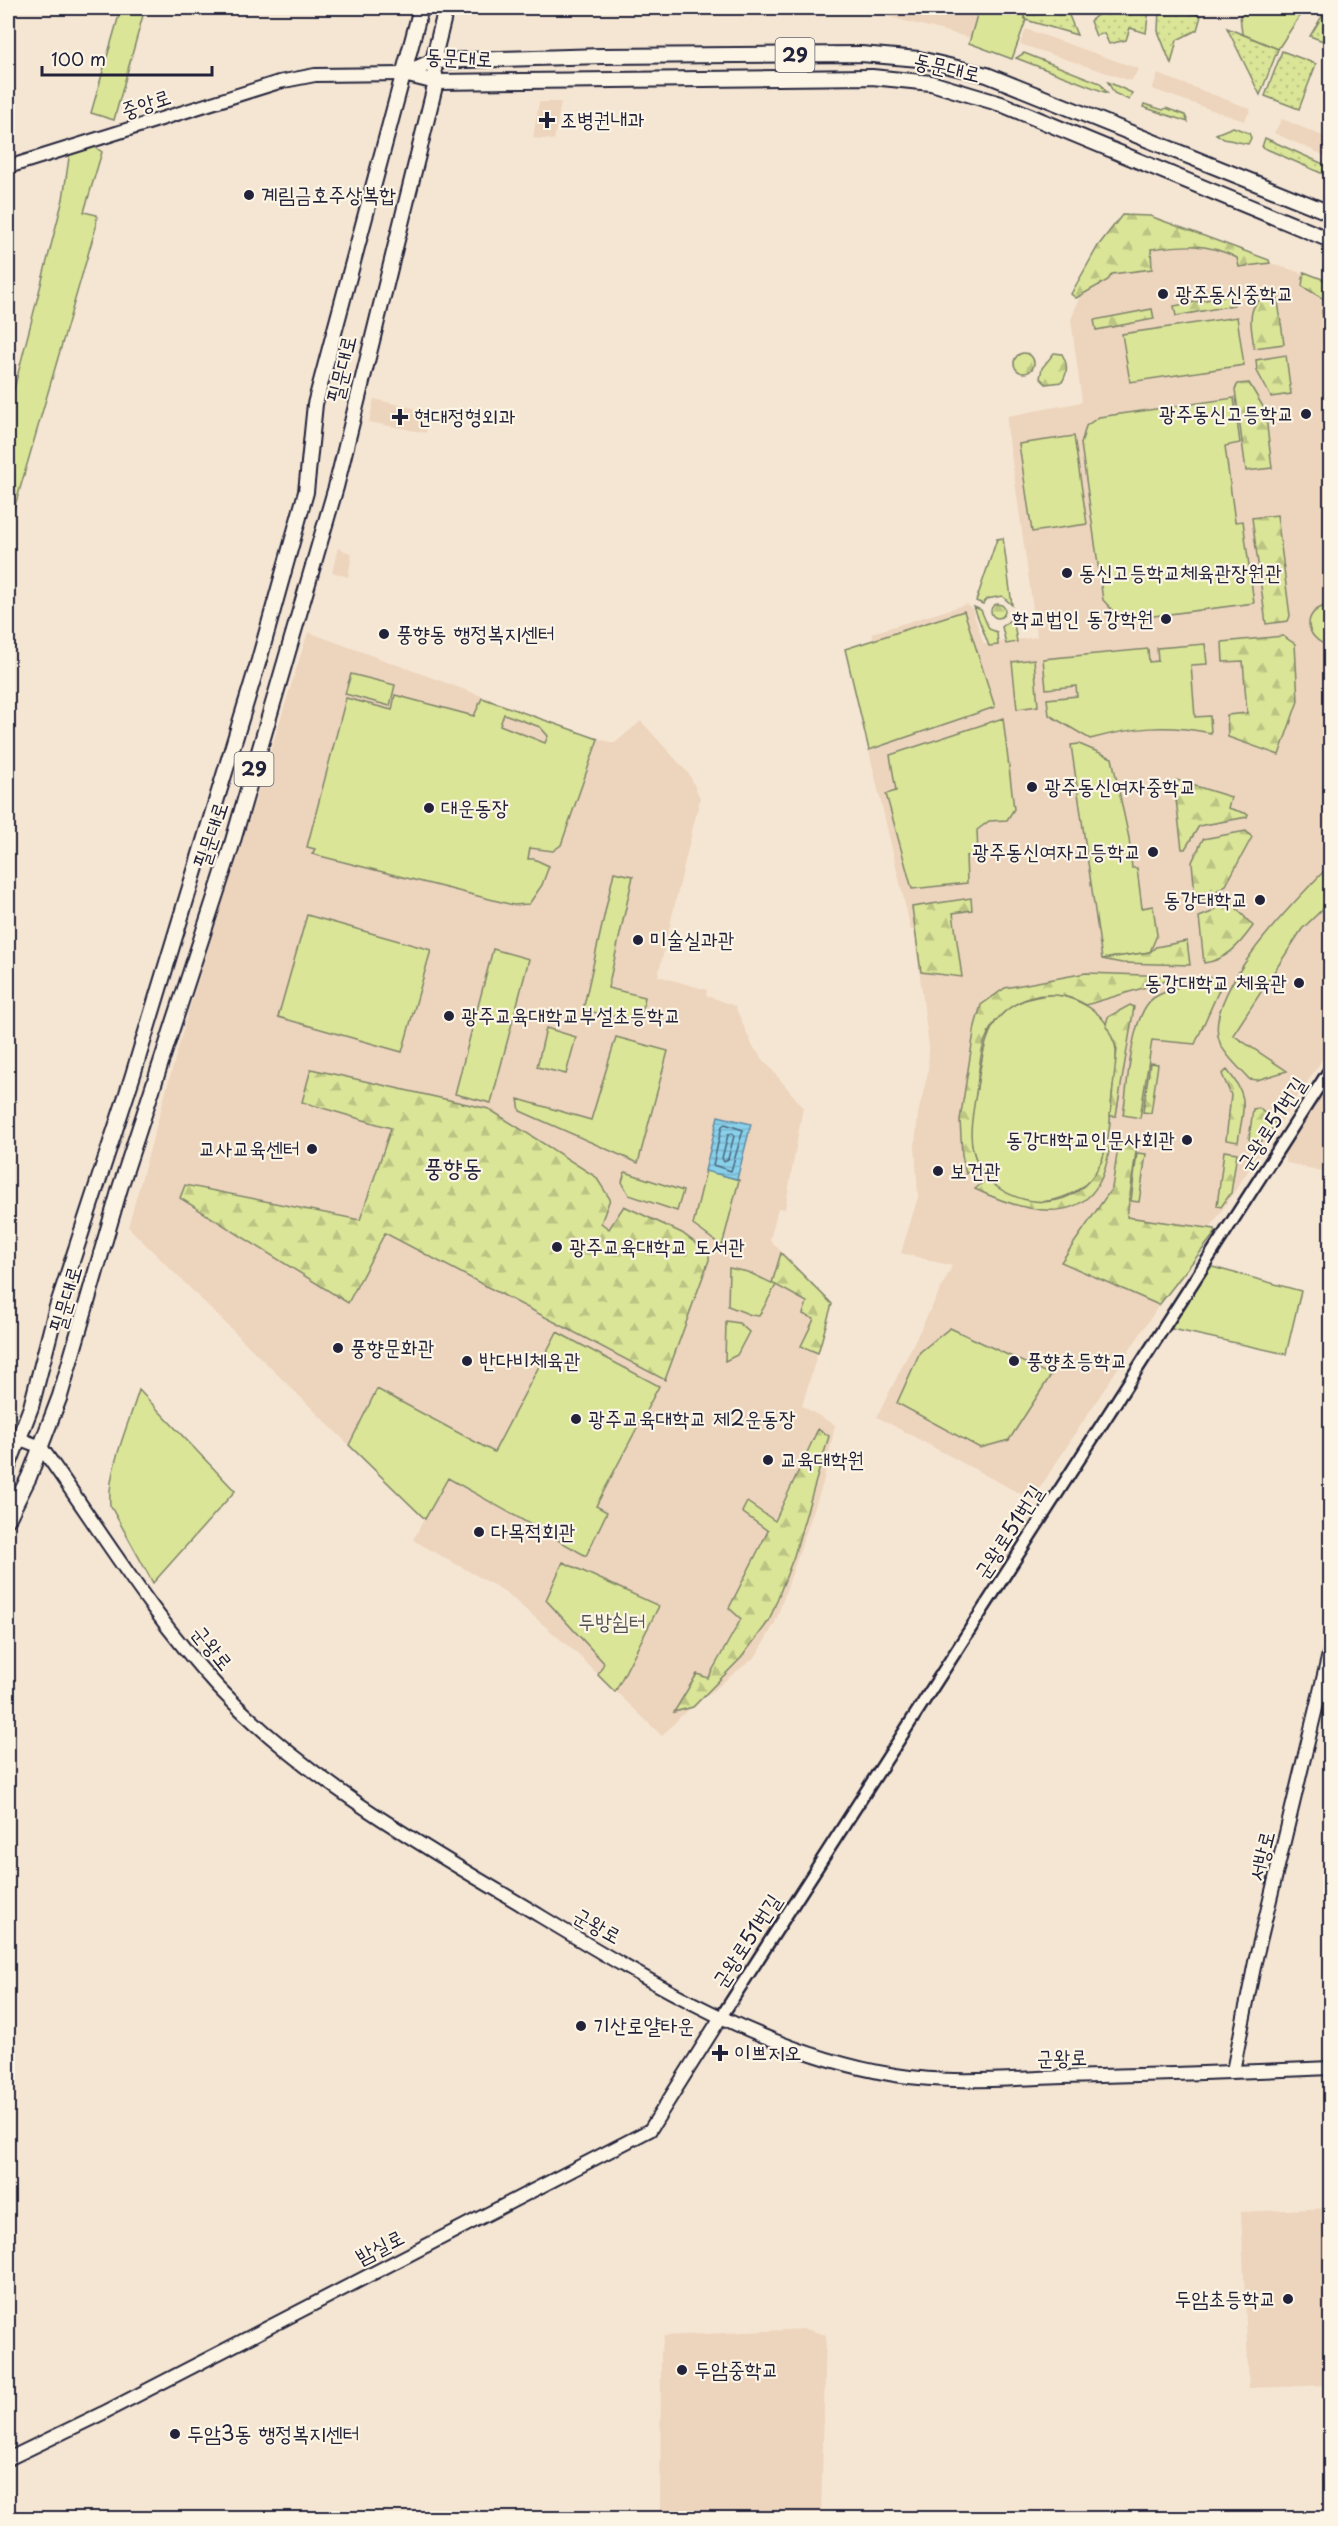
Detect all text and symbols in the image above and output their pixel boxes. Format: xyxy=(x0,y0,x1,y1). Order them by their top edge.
street label: 동문대로 xyxy=(425,38,494,74)
road number: 29 xyxy=(776,38,814,72)
scale bar xyxy=(42,39,212,77)
street label: 동문대로 xyxy=(911,43,984,89)
text: 100 m xyxy=(51,45,106,72)
street label: 중앙로 xyxy=(116,79,174,125)
place label: 조병권내과 xyxy=(560,102,645,134)
marker: 조병권내과 xyxy=(538,111,556,129)
place label: 계림금호주상복합 xyxy=(261,177,396,209)
marker: 계림금호주상복합 xyxy=(242,188,256,202)
place label: 광주동신중학교 xyxy=(1175,276,1293,308)
marker: 광주동신중학교 xyxy=(1156,287,1170,301)
street label: 필문대로 xyxy=(317,332,363,405)
place label: 광주동신고등학교 xyxy=(1159,396,1294,428)
place label: 현대정형외과 xyxy=(414,399,515,431)
marker: 광주동신고등학교 xyxy=(1299,407,1313,421)
marker: 현대정형외과 xyxy=(391,408,409,426)
place label: 동신고등학교체육관장원관 xyxy=(1079,555,1282,587)
marker: 동신고등학교체육관장원관 xyxy=(1060,566,1074,580)
place label: 학교법인 동강학원 xyxy=(1012,601,1154,633)
marker: 학교법인 동강학원 xyxy=(1159,612,1173,626)
place label: 풍향동 행정복지센터 xyxy=(396,616,555,648)
marker: 풍향동 행정복지센터 xyxy=(377,627,391,641)
road number: 29 xyxy=(234,752,274,786)
place label: 광주동신여자중학교 xyxy=(1044,769,1196,801)
marker: 광주동신여자중학교 xyxy=(1025,780,1039,794)
place label: 대운동장 xyxy=(441,790,509,822)
street label: 필문대로 xyxy=(183,797,235,871)
marker: 대운동장 xyxy=(422,801,436,815)
place label: 광주동신여자고등학교 xyxy=(972,834,1141,866)
marker: 광주동신여자고등학교 xyxy=(1146,845,1160,859)
place label: 동강대학교 xyxy=(1164,882,1248,914)
marker: 동강대학교 xyxy=(1253,893,1267,907)
place label: 미술실과관 xyxy=(650,922,735,954)
marker: 미술실과관 xyxy=(631,933,645,947)
place label: 동강대학교 체육관 xyxy=(1145,965,1287,997)
marker: 동강대학교 체육관 xyxy=(1292,976,1306,990)
place label: 광주교육대학교부설초등학교 xyxy=(461,998,681,1030)
marker: 광주교육대학교부설초등학교 xyxy=(442,1009,456,1023)
street label: 군왕로51번길 xyxy=(1228,1069,1313,1176)
place label: 동강대학교인문사회관 xyxy=(1006,1122,1175,1154)
place label: 교사교육센터 xyxy=(199,1131,300,1163)
marker: 동강대학교인문사회관 xyxy=(1180,1133,1194,1147)
marker: 교사교육센터 xyxy=(305,1142,319,1156)
district label: 풍향동 xyxy=(424,1148,482,1184)
place label: 보건관 xyxy=(950,1153,1001,1185)
marker: 보건관 xyxy=(931,1164,945,1178)
place label: 광주교육대학교 도서관 xyxy=(569,1229,745,1261)
marker: 광주교육대학교 도서관 xyxy=(550,1240,564,1254)
street label: 필문대로 xyxy=(39,1262,89,1335)
place label: 풍향문화관 xyxy=(350,1330,435,1362)
marker: 풍향문화관 xyxy=(331,1341,345,1355)
place label: 반다비체육관 xyxy=(479,1343,580,1375)
place label: 풍향초등학교 xyxy=(1026,1343,1127,1375)
marker: 반다비체육관 xyxy=(460,1354,474,1368)
marker: 풍향초등학교 xyxy=(1007,1354,1021,1368)
place label: 광주교육대학교 제2운동장 xyxy=(588,1401,796,1433)
marker: 광주교육대학교 제2운동장 xyxy=(569,1412,583,1426)
place label: 교육대학원 xyxy=(780,1442,865,1474)
marker: 교육대학원 xyxy=(761,1453,775,1467)
street label: 군왕로51번길 xyxy=(965,1477,1050,1584)
place label: 다목적회관 xyxy=(491,1514,576,1546)
marker: 다목적회관 xyxy=(472,1525,486,1539)
park label: 두방쉼터 xyxy=(578,1604,646,1636)
street label: 군왕로 xyxy=(185,1617,242,1677)
street label: 서방로 xyxy=(1238,1827,1282,1884)
street label: 군왕로51번길 xyxy=(703,1886,788,1993)
street label: 군왕로 xyxy=(568,1898,628,1951)
place label: 기산로얄타운 xyxy=(593,2008,694,2040)
marker: 기산로얄타운 xyxy=(574,2019,588,2033)
place label: 이쁘지오 xyxy=(734,2035,802,2067)
street label: 군왕로 xyxy=(1036,2040,1088,2072)
marker: 이쁘지오 xyxy=(711,2044,729,2062)
street label: 밤실로 xyxy=(349,2219,409,2271)
place label: 두암초등학교 xyxy=(1175,2281,1276,2313)
marker: 두암초등학교 xyxy=(1281,2292,1295,2306)
place label: 두암중학교 xyxy=(694,2352,779,2384)
marker: 두암중학교 xyxy=(675,2363,689,2377)
place label: 두암3동 행정복지센터 xyxy=(187,2416,360,2448)
marker: 두암3동 행정복지센터 xyxy=(168,2427,182,2441)

